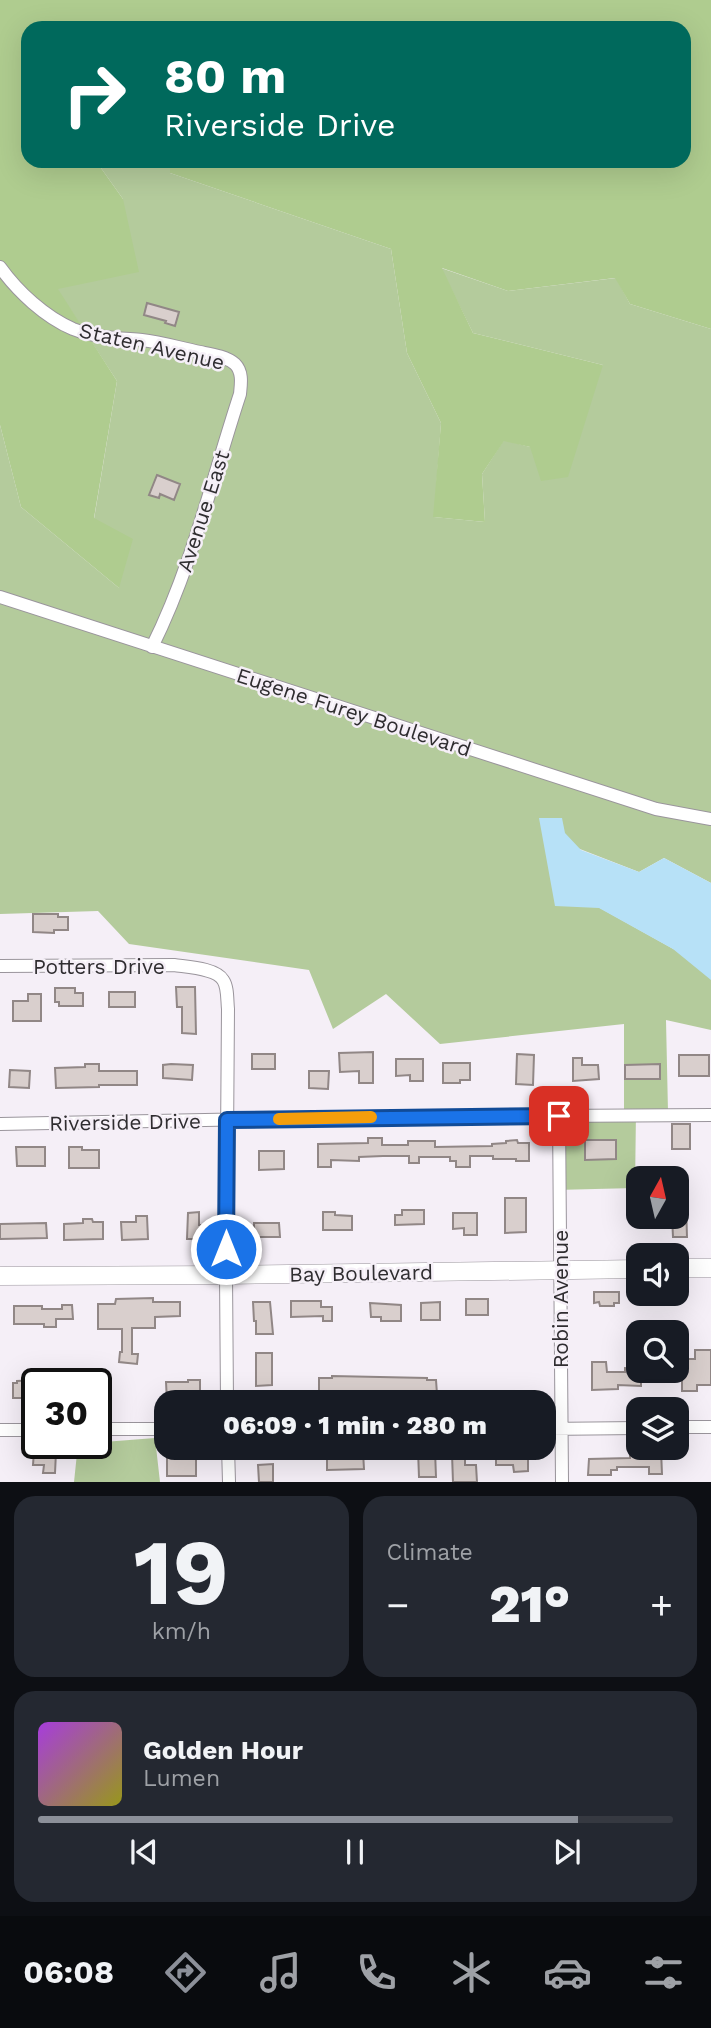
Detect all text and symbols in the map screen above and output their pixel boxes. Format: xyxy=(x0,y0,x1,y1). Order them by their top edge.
text: 80 m xyxy=(164,47,286,105)
icon: right xyxy=(49,49,140,140)
text: Riverside Drive xyxy=(164,106,396,144)
street label: Staten Avenue xyxy=(77,317,227,375)
street label: Avenue East xyxy=(172,447,235,575)
street label: Eugene Furey Boulevard xyxy=(234,662,474,762)
street label: Potters Drive xyxy=(33,954,165,979)
pin xyxy=(529,1086,589,1146)
icon: arrive xyxy=(540,1097,578,1135)
street label: Riverside Drive xyxy=(49,1108,201,1136)
north arrow xyxy=(626,1166,690,1228)
map controls xyxy=(626,1166,689,1460)
position arrow xyxy=(189,1212,263,1286)
street label: Robin Avenue xyxy=(548,1230,573,1368)
button: sound xyxy=(626,1243,689,1306)
street label: Bay Boulevard xyxy=(289,1259,433,1287)
button: search xyxy=(626,1320,689,1383)
speed limit sign: 30 xyxy=(21,1368,112,1459)
button: layers xyxy=(626,1397,689,1460)
text: 06:09 · 1 min · 280 m xyxy=(223,1410,487,1440)
text: 19 xyxy=(134,1519,229,1626)
text: Climate xyxy=(387,1539,473,1566)
text: 21° xyxy=(489,1574,570,1635)
text: − xyxy=(387,1583,409,1627)
text: + xyxy=(650,1583,673,1627)
text: km/h xyxy=(152,1618,211,1645)
text: Golden Hour xyxy=(143,1735,303,1765)
text: Lumen xyxy=(143,1765,220,1792)
icon: previous xyxy=(125,1833,163,1871)
icon: pause xyxy=(336,1833,374,1871)
icon: next xyxy=(548,1833,586,1871)
icon: directions xyxy=(161,1948,210,1997)
icon: music xyxy=(256,1948,305,1997)
icon: phone xyxy=(352,1948,401,1997)
icon: climate xyxy=(447,1948,496,1997)
icon: car xyxy=(543,1948,592,1997)
icon: filters xyxy=(639,1948,688,1997)
text: 06:08 xyxy=(23,1953,114,1991)

